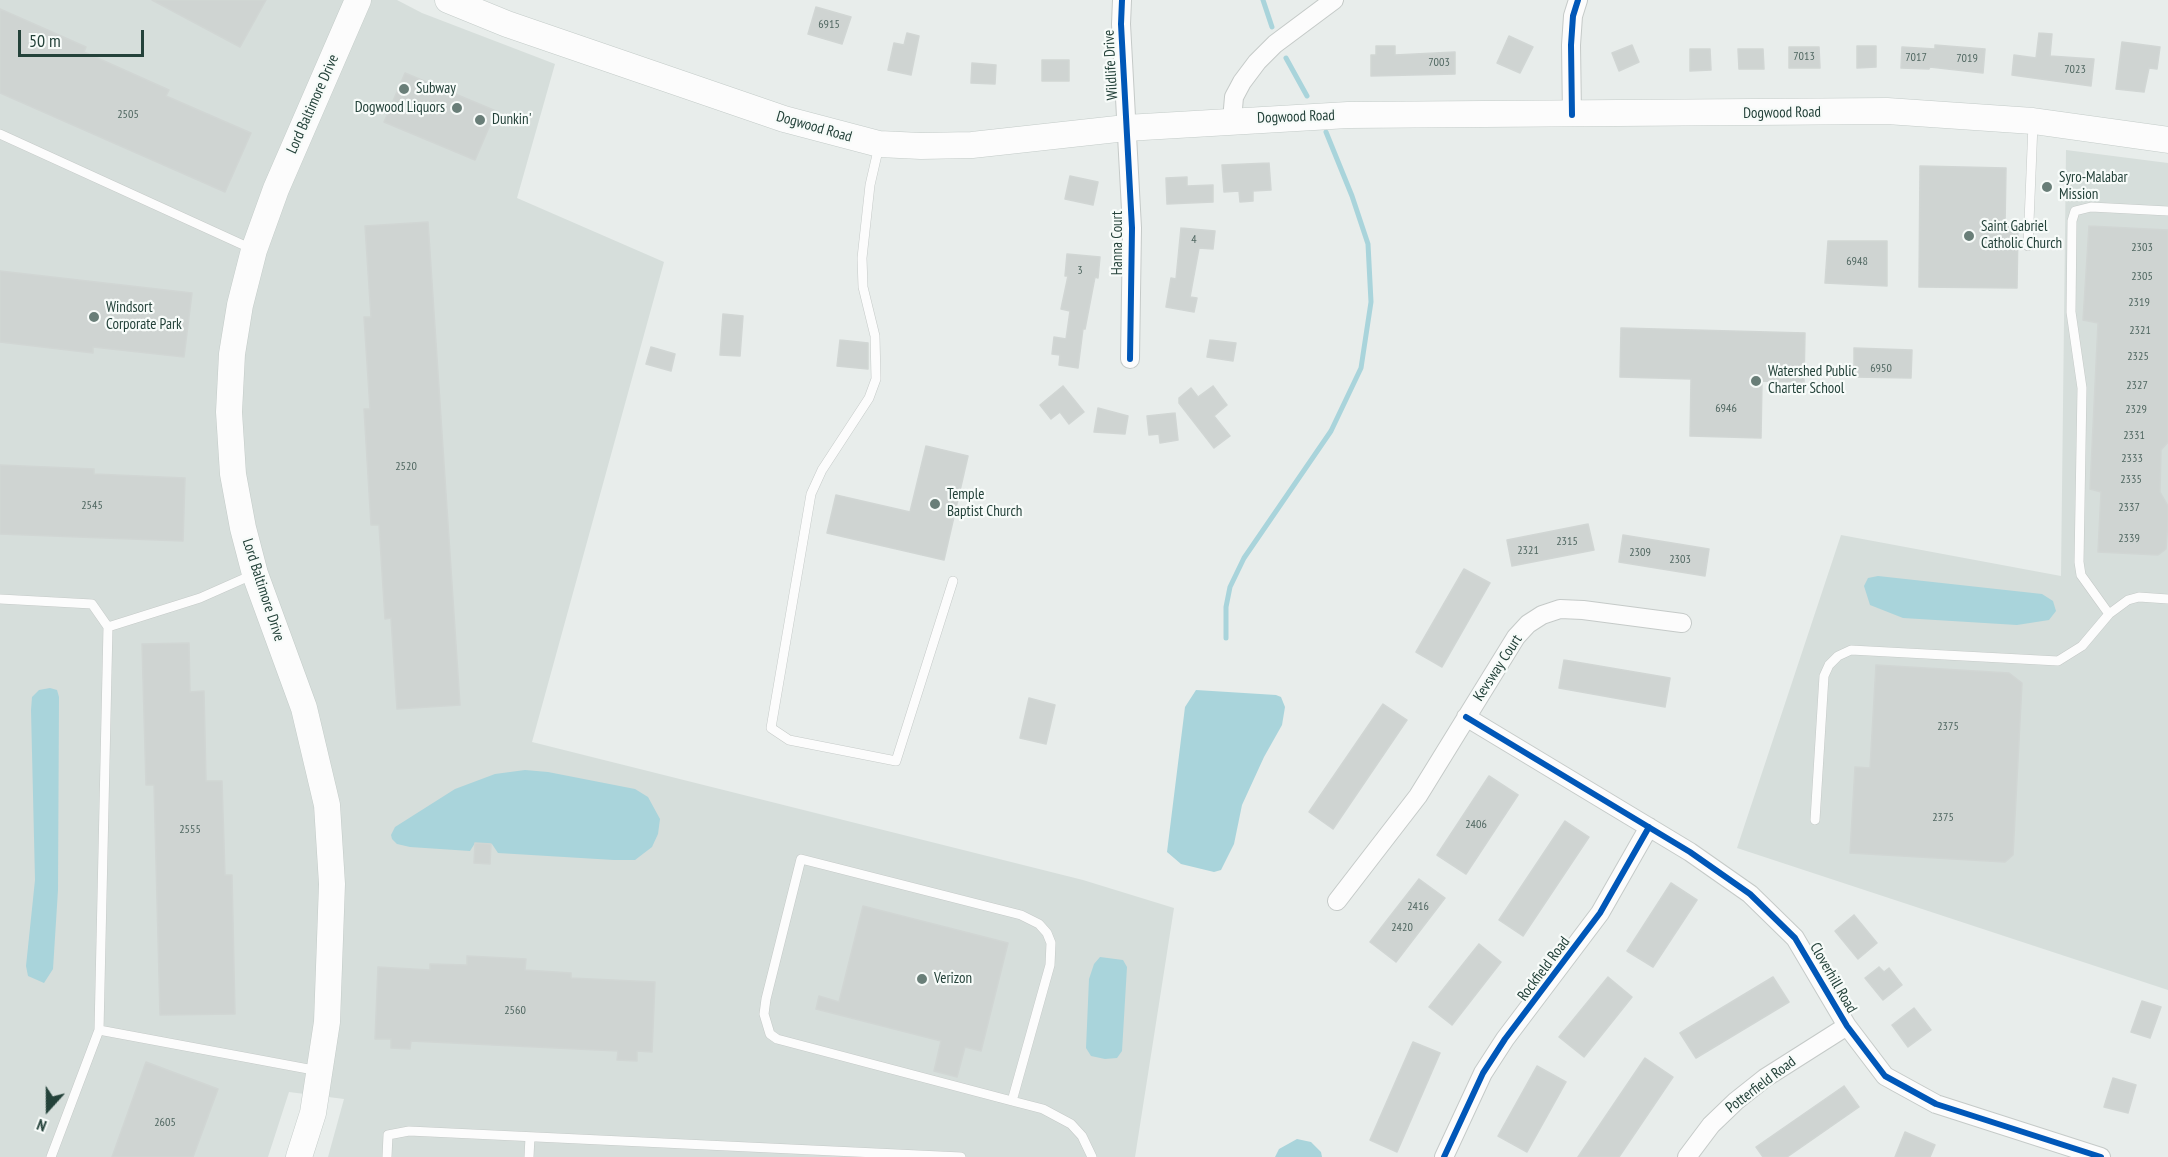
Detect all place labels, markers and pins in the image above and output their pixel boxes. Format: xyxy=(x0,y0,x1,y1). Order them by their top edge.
place label: Subway xyxy=(416,80,456,98)
marker: Subway xyxy=(397,82,411,96)
place label: Dogwood Liquors xyxy=(355,99,445,117)
marker: Dogwood Liquors xyxy=(450,101,464,115)
place label: Dunkin' xyxy=(492,111,531,129)
marker: Dunkin' xyxy=(473,113,487,127)
place label: Syro-Malabar Mission xyxy=(2059,169,2128,204)
marker: Syro-Malabar Mission xyxy=(2040,180,2054,194)
place label: Saint Gabriel Catholic Church xyxy=(1981,218,2062,253)
marker: Saint Gabriel Catholic Church xyxy=(1962,229,1976,243)
place label: Windsort Corporate Park xyxy=(106,299,182,334)
marker: Windsort Corporate Park xyxy=(87,310,101,324)
place label: Watershed Public Charter School xyxy=(1768,363,1857,398)
marker: Watershed Public Charter School xyxy=(1749,374,1763,388)
place label: Temple Baptist Church xyxy=(947,486,1022,521)
marker: Temple Baptist Church xyxy=(928,497,942,511)
place label: Verizon xyxy=(934,970,972,988)
marker: Verizon xyxy=(915,972,929,986)

